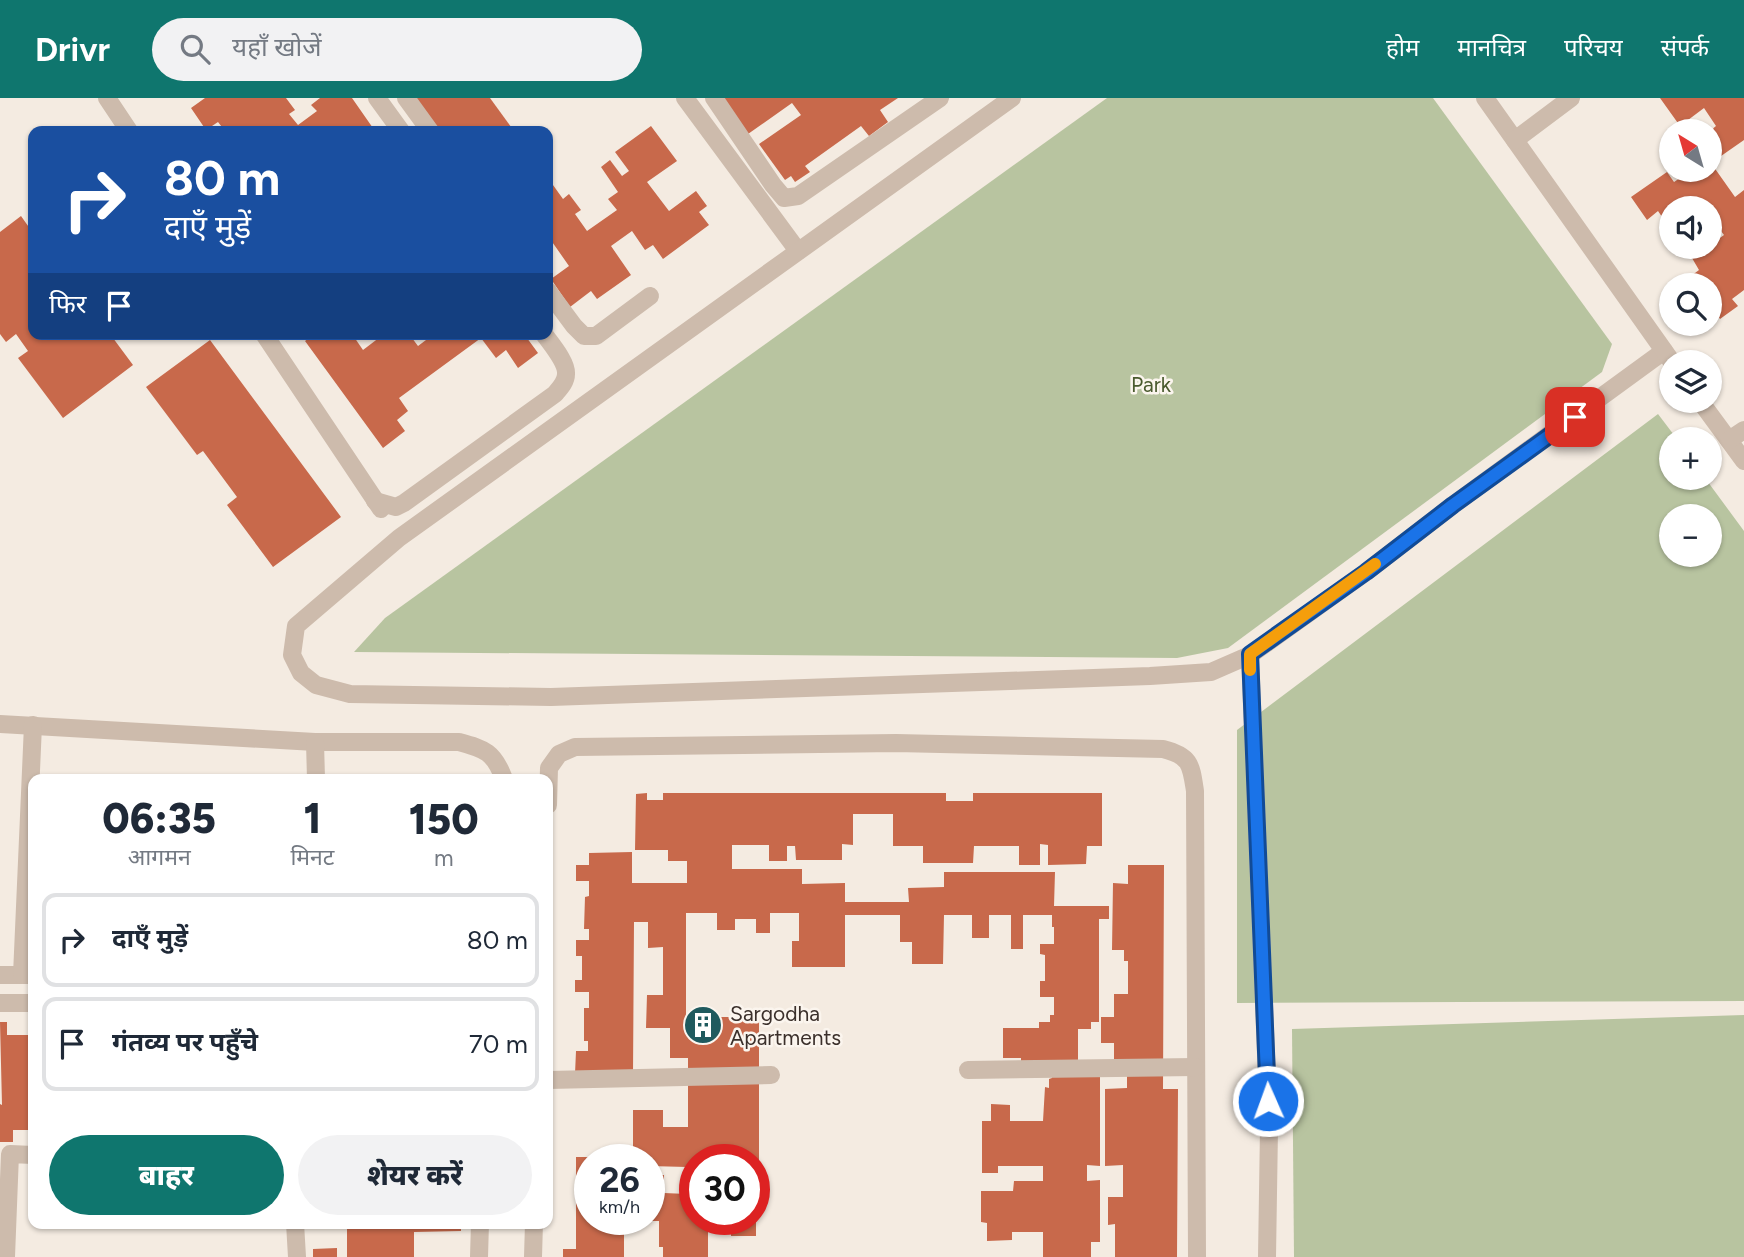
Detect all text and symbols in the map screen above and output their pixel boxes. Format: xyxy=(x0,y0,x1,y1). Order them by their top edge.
search box xyxy=(152,18,642,81)
text: Drivr xyxy=(35,30,110,69)
icon: search xyxy=(176,30,214,68)
text: यहाँ खोजें xyxy=(232,31,321,63)
text: होम xyxy=(1386,33,1419,62)
text: मानचित्र xyxy=(1457,33,1526,62)
text: परिचय xyxy=(1564,33,1623,62)
text: संपर्क xyxy=(1661,33,1709,62)
north arrow xyxy=(1659,119,1722,182)
map controls xyxy=(1659,119,1722,567)
text: 80 m xyxy=(164,148,280,207)
icon: right xyxy=(49,154,140,245)
button: sound xyxy=(1659,196,1722,259)
text: दाएँ मुड़ें xyxy=(164,208,251,246)
button: search xyxy=(1659,273,1722,336)
icon: arrive xyxy=(100,287,138,325)
text: फिर xyxy=(49,288,86,320)
button: layers xyxy=(1659,350,1722,413)
park label: Park xyxy=(1131,372,1172,397)
pin xyxy=(1545,387,1605,447)
icon: arrive xyxy=(1556,398,1594,436)
button: + xyxy=(1659,427,1722,490)
button: − xyxy=(1659,504,1722,567)
text: 06:35 xyxy=(102,793,216,844)
text: 1 xyxy=(303,793,321,844)
text: 150 xyxy=(409,794,479,845)
text: आगमन xyxy=(128,843,191,871)
text: मिनट xyxy=(290,843,334,871)
text: m xyxy=(434,844,454,872)
icon: right xyxy=(53,921,91,959)
text: दाएँ मुड़ें xyxy=(112,922,188,954)
text: 80 m xyxy=(467,924,528,956)
place label: Sargodha Apartments xyxy=(730,1001,841,1050)
building icon: Sargodha Apartments xyxy=(682,1004,724,1046)
icon: arrive xyxy=(53,1025,91,1063)
text: गंतव्य पर पहुँचे xyxy=(112,1026,258,1058)
text: 70 m xyxy=(469,1028,528,1060)
position arrow xyxy=(1231,1064,1305,1138)
button: बाहर xyxy=(49,1135,284,1215)
button: शेयर करें xyxy=(298,1135,532,1215)
speed limit sign: 30 xyxy=(679,1144,770,1235)
text: 26 xyxy=(599,1159,640,1201)
text: km/h xyxy=(599,1196,640,1218)

